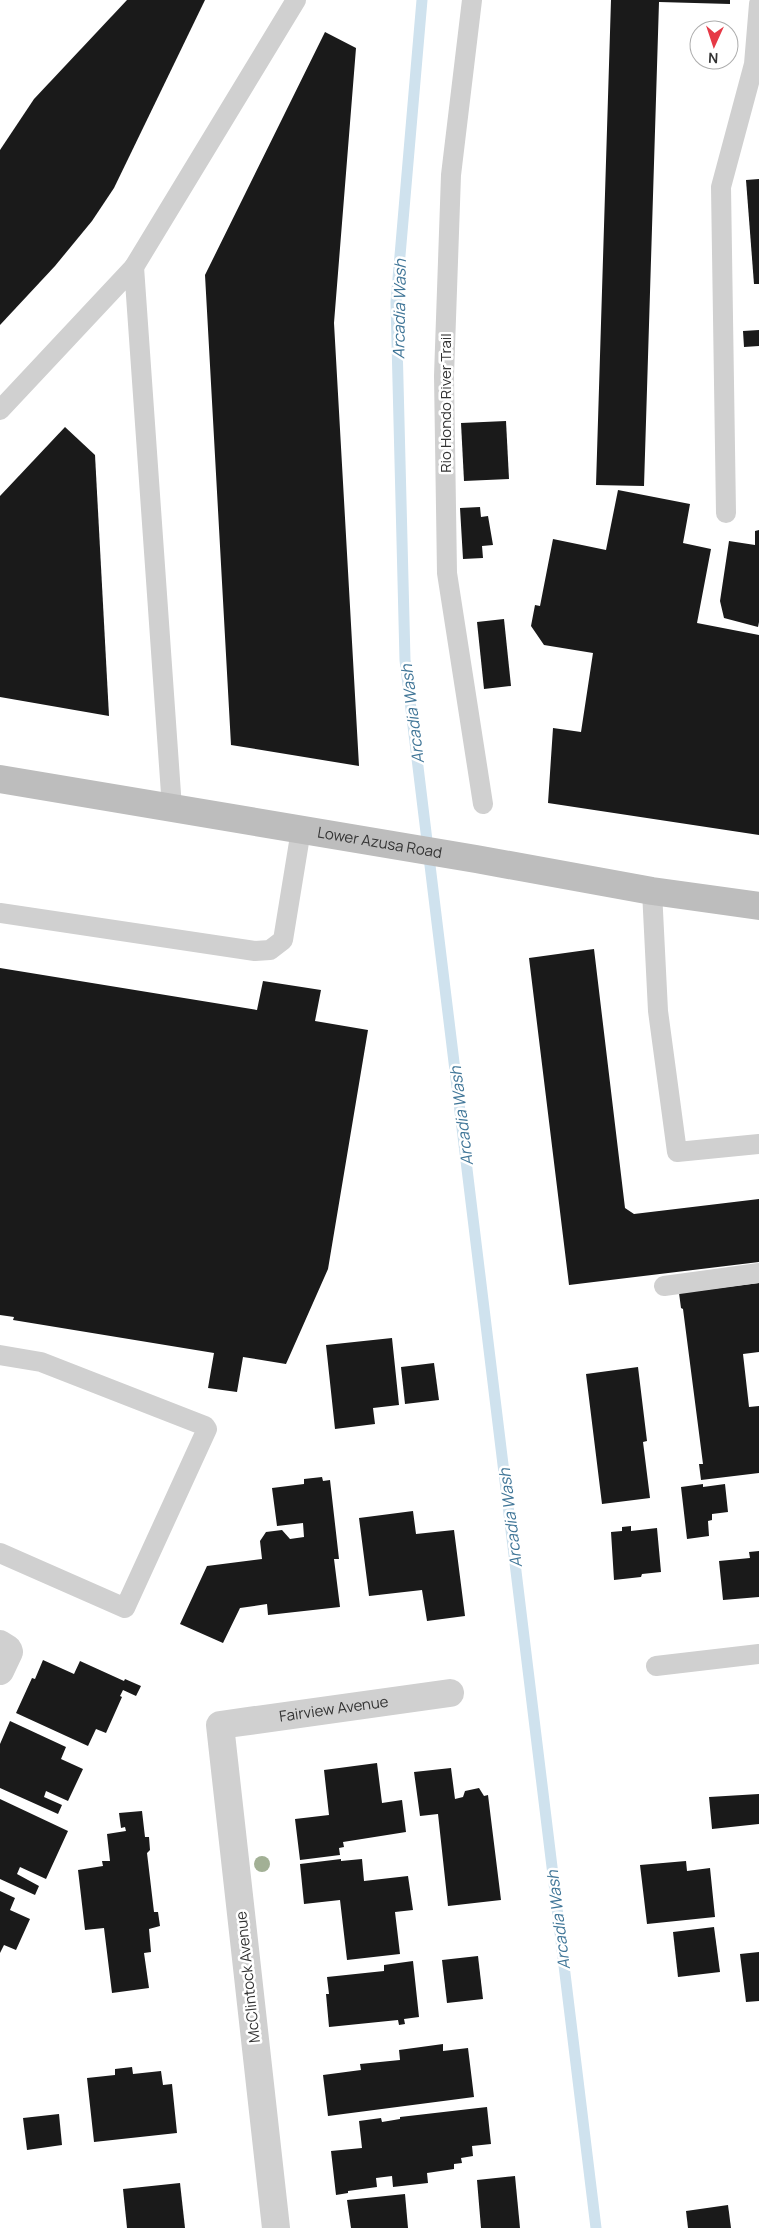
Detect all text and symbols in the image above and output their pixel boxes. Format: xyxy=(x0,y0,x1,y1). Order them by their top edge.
north arrow xyxy=(689,20,739,70)
text: N xyxy=(708,49,719,68)
water label: Arcadia Wash xyxy=(387,258,411,359)
street label: Rio Hondo River Trail xyxy=(435,333,456,473)
water label: Arcadia Wash xyxy=(395,663,429,765)
street label: Lower Azusa Road xyxy=(316,822,444,863)
water label: Arcadia Wash xyxy=(444,1065,478,1167)
water label: Arcadia Wash xyxy=(493,1467,527,1569)
street label: Fairview Avenue xyxy=(278,1691,390,1727)
water label: Arcadia Wash xyxy=(541,1869,575,1971)
street label: McClintock Avenue xyxy=(230,1910,265,2044)

